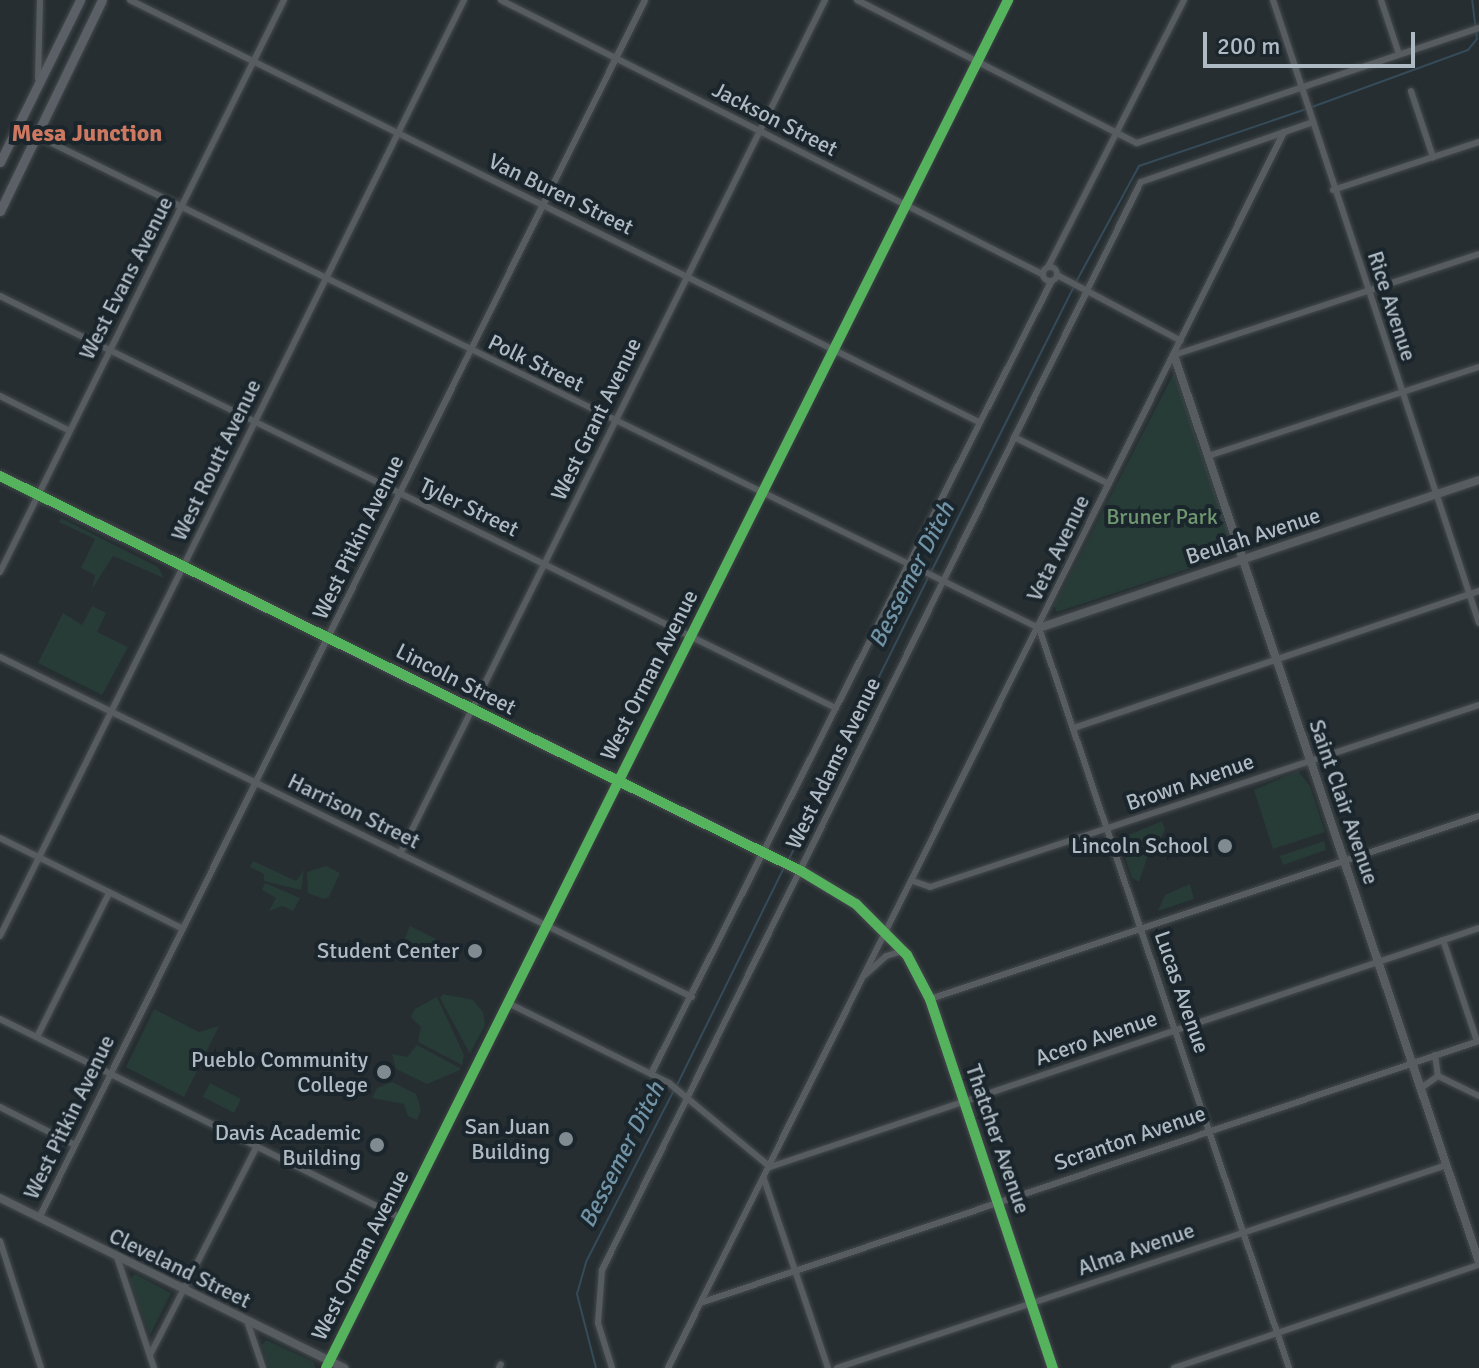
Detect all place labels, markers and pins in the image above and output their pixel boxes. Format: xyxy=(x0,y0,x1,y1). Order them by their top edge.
place label: Lincoln School xyxy=(1071,833,1209,859)
marker: Lincoln School xyxy=(1216,837,1234,855)
place label: Student Center xyxy=(317,938,459,964)
marker: Student Center xyxy=(466,942,484,960)
place label: Pueblo Community College xyxy=(191,1046,368,1098)
marker: Pueblo Community College xyxy=(375,1063,393,1081)
place label: San Juan Building xyxy=(465,1113,550,1164)
place label: Davis Academic Building xyxy=(215,1119,361,1170)
marker: San Juan Building xyxy=(557,1130,575,1148)
marker: Davis Academic Building xyxy=(368,1136,386,1154)

